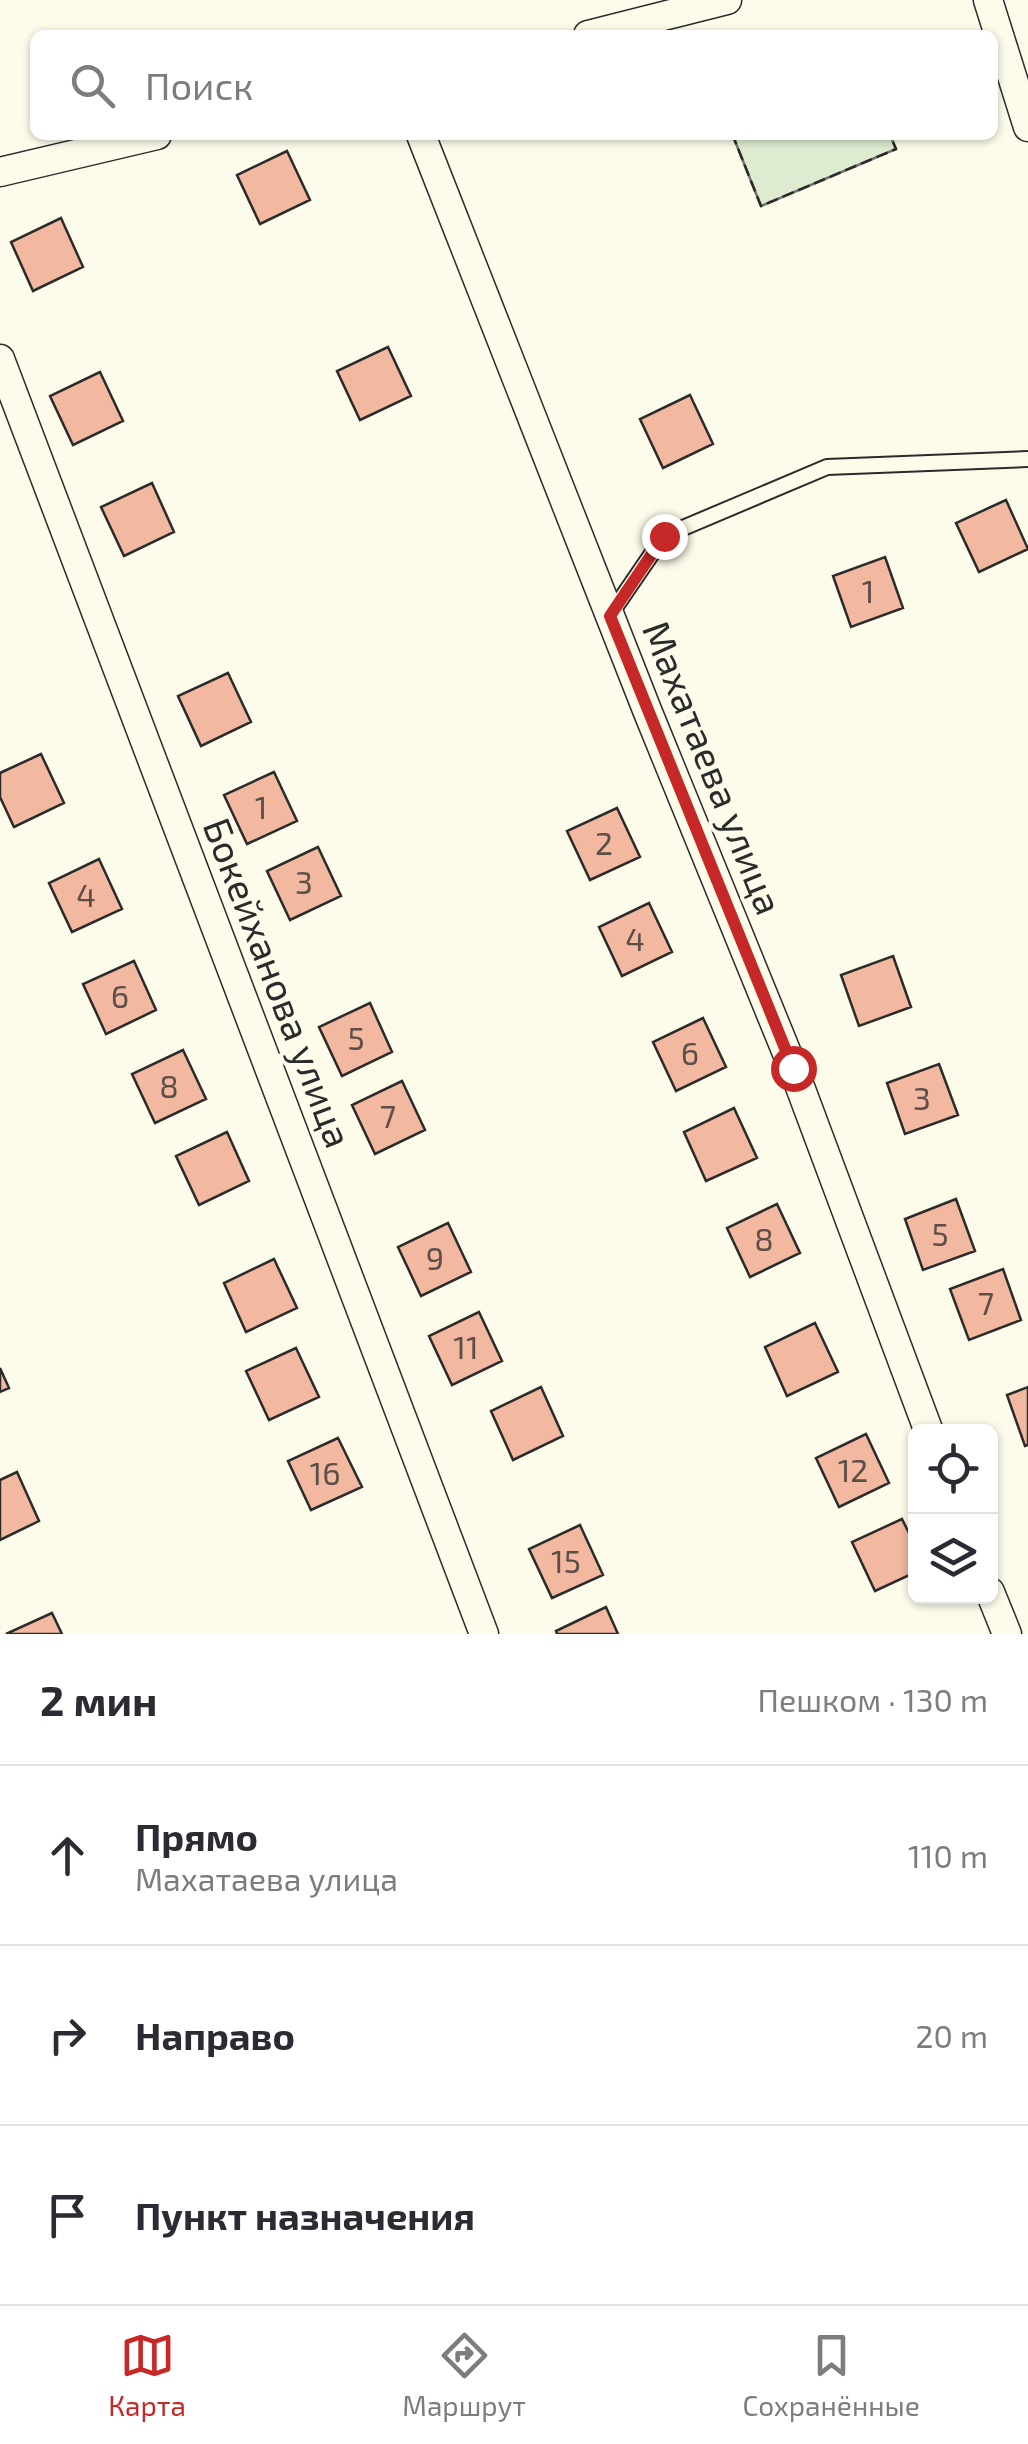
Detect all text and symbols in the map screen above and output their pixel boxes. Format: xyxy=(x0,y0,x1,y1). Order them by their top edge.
search box xyxy=(30,30,998,140)
icon: search xyxy=(65,58,120,113)
text: Поиск xyxy=(145,62,254,108)
route end xyxy=(642,514,688,560)
house number: 1 xyxy=(862,571,874,609)
street label: Махатаева улица xyxy=(634,614,794,921)
house number: 1 xyxy=(255,787,267,825)
street label: Бокейханова улица xyxy=(195,811,363,1153)
house number: 2 xyxy=(595,823,613,861)
house number: 3 xyxy=(295,862,313,900)
house number: 4 xyxy=(76,875,96,913)
house number: 4 xyxy=(625,919,645,957)
house number: 6 xyxy=(111,976,129,1014)
house number: 5 xyxy=(347,1018,365,1056)
house number: 6 xyxy=(681,1033,699,1071)
route start xyxy=(771,1046,817,1092)
house number: 8 xyxy=(159,1066,179,1104)
house number: 3 xyxy=(913,1078,931,1116)
house number: 7 xyxy=(380,1096,396,1134)
house number: 5 xyxy=(931,1214,949,1252)
house number: 8 xyxy=(754,1219,774,1257)
house number: 9 xyxy=(426,1238,444,1276)
house number: 7 xyxy=(978,1283,994,1321)
house number: 11 xyxy=(453,1327,479,1365)
map controls xyxy=(908,1424,998,1604)
button: locate xyxy=(908,1424,998,1514)
house number: 12 xyxy=(838,1450,868,1488)
house number: 16 xyxy=(309,1453,341,1491)
button: layers xyxy=(908,1514,998,1604)
house number: 15 xyxy=(551,1541,581,1579)
text: 2 мин xyxy=(40,1674,157,1724)
text: Пешком · 130 m xyxy=(757,1680,988,1718)
text: Прямо xyxy=(135,1813,258,1859)
icon: ahead xyxy=(40,1828,95,1883)
text: 110 m xyxy=(908,1836,988,1874)
text: Махатаева улица xyxy=(135,1859,398,1897)
icon: right xyxy=(40,2008,95,2063)
text: Направо xyxy=(135,2012,295,2058)
text: 20 m xyxy=(916,2016,988,2054)
icon: arrive xyxy=(40,2188,95,2243)
text: Пункт назначения xyxy=(135,2192,475,2238)
tab: Карта xyxy=(108,2328,186,2422)
tab: Маршрут xyxy=(402,2328,526,2422)
tab: Сохранённые xyxy=(742,2328,920,2422)

